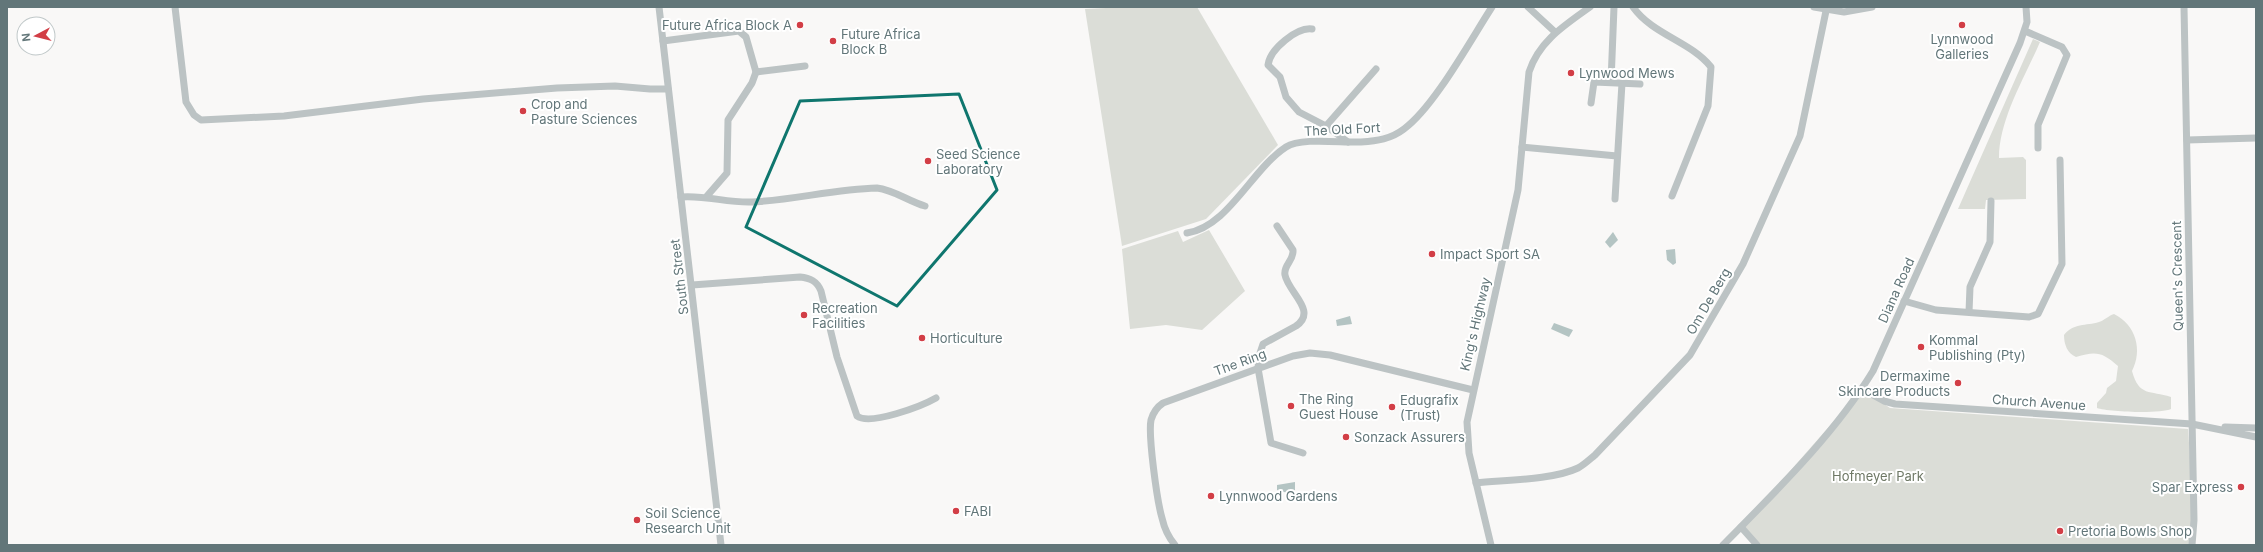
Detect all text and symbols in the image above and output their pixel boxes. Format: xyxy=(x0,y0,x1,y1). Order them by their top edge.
north arrow xyxy=(16,16,56,56)
place label: Future Africa Block A xyxy=(662,17,792,33)
marker: Future Africa Block A xyxy=(795,20,805,30)
marker: Lynnwood Galleries xyxy=(1957,20,1967,30)
place label: Future Africa Block B xyxy=(841,26,921,57)
place label: Lynnwood Galleries xyxy=(1930,31,1994,62)
text: N xyxy=(19,32,34,42)
marker: Future Africa Block B xyxy=(828,36,838,46)
place label: Lynwood Mews xyxy=(1579,65,1675,81)
marker: Lynwood Mews xyxy=(1566,68,1576,78)
place label: Crop and Pasture Sciences xyxy=(531,96,637,127)
marker: Crop and Pasture Sciences xyxy=(518,106,528,116)
street label: The Old Fort xyxy=(1303,119,1381,139)
place label: Seed Science Laboratory xyxy=(936,146,1020,177)
marker: Seed Science Laboratory xyxy=(923,156,933,166)
street label: Queen's Crescent xyxy=(2168,221,2186,331)
street label: South Street xyxy=(666,238,692,316)
place label: Impact Sport SA xyxy=(1440,246,1540,262)
marker: Impact Sport SA xyxy=(1427,249,1437,259)
street label: Diana Road xyxy=(1874,255,1918,325)
street label: Om De Berg xyxy=(1682,265,1734,337)
street label: King's Highway xyxy=(1456,276,1494,372)
place label: Recreation Facilities xyxy=(812,300,878,331)
marker: Recreation Facilities xyxy=(799,310,809,320)
place label: Horticulture xyxy=(930,330,1003,346)
place label: Kommal Publishing (Pty) xyxy=(1929,332,2026,363)
marker: Horticulture xyxy=(917,333,927,343)
marker: Kommal Publishing (Pty) xyxy=(1916,342,1926,352)
street label: The Ring xyxy=(1212,345,1268,379)
place label: Dermaxime Skincare Products xyxy=(1838,368,1950,399)
marker: Dermaxime Skincare Products xyxy=(1953,378,1963,388)
place label: The Ring Guest House xyxy=(1299,391,1378,422)
street label: Church Avenue xyxy=(1992,391,2086,413)
place label: Edugrafix (Trust) xyxy=(1400,392,1459,423)
marker: The Ring Guest House xyxy=(1286,401,1296,411)
marker: Edugrafix (Trust) xyxy=(1387,402,1397,412)
place label: Sonzack Assurers xyxy=(1354,429,1465,445)
marker: Sonzack Assurers xyxy=(1341,432,1351,442)
park label: Hofmeyer Park xyxy=(1832,468,1924,484)
place label: Spar Express xyxy=(2152,479,2233,495)
marker: Spar Express xyxy=(2236,482,2246,492)
place label: Lynnwood Gardens xyxy=(1219,488,1338,504)
marker: Lynnwood Gardens xyxy=(1206,491,1216,501)
place label: FABI xyxy=(964,503,991,519)
place label: Soil Science Research Unit xyxy=(645,505,731,536)
marker: FABI xyxy=(951,506,961,516)
marker: Soil Science Research Unit xyxy=(632,515,642,525)
place label: Pretoria Bowls Shop xyxy=(2068,523,2192,539)
marker: Pretoria Bowls Shop xyxy=(2055,526,2065,536)

